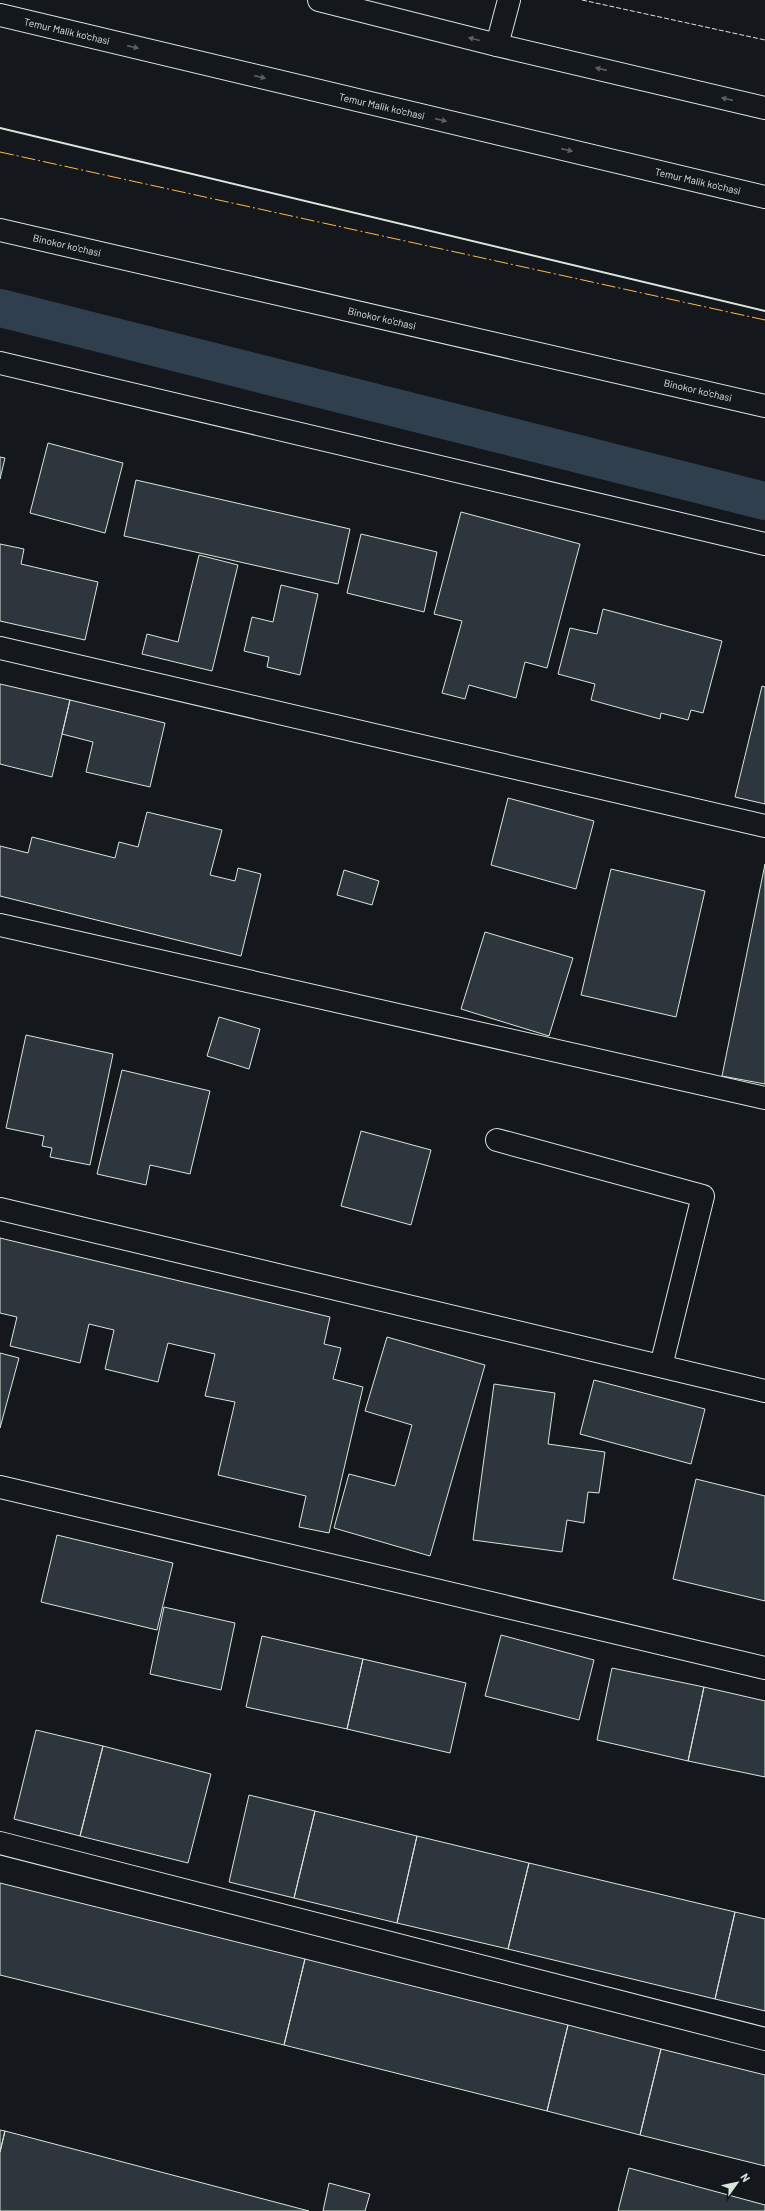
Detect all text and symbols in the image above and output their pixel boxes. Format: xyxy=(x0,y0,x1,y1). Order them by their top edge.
street label: Temur Malik ko'chasi xyxy=(23,15,111,47)
one-way arrow xyxy=(468,36,480,42)
one-way arrow xyxy=(127,45,139,51)
one-way arrow xyxy=(594,66,607,72)
one-way arrow xyxy=(254,75,266,81)
street label: Temur Malik ko'chasi xyxy=(338,90,426,122)
one-way arrow xyxy=(721,96,733,102)
one-way arrow xyxy=(435,118,447,124)
one-way arrow xyxy=(561,148,573,154)
street label: Temur Malik ko'chasi xyxy=(654,165,742,197)
street label: Binokor ko'chasi xyxy=(32,231,102,259)
street label: Binokor ko'chasi xyxy=(347,304,417,332)
street label: Binokor ko'chasi xyxy=(663,376,733,404)
north arrow xyxy=(717,2163,757,2203)
text: N xyxy=(738,2171,753,2184)

